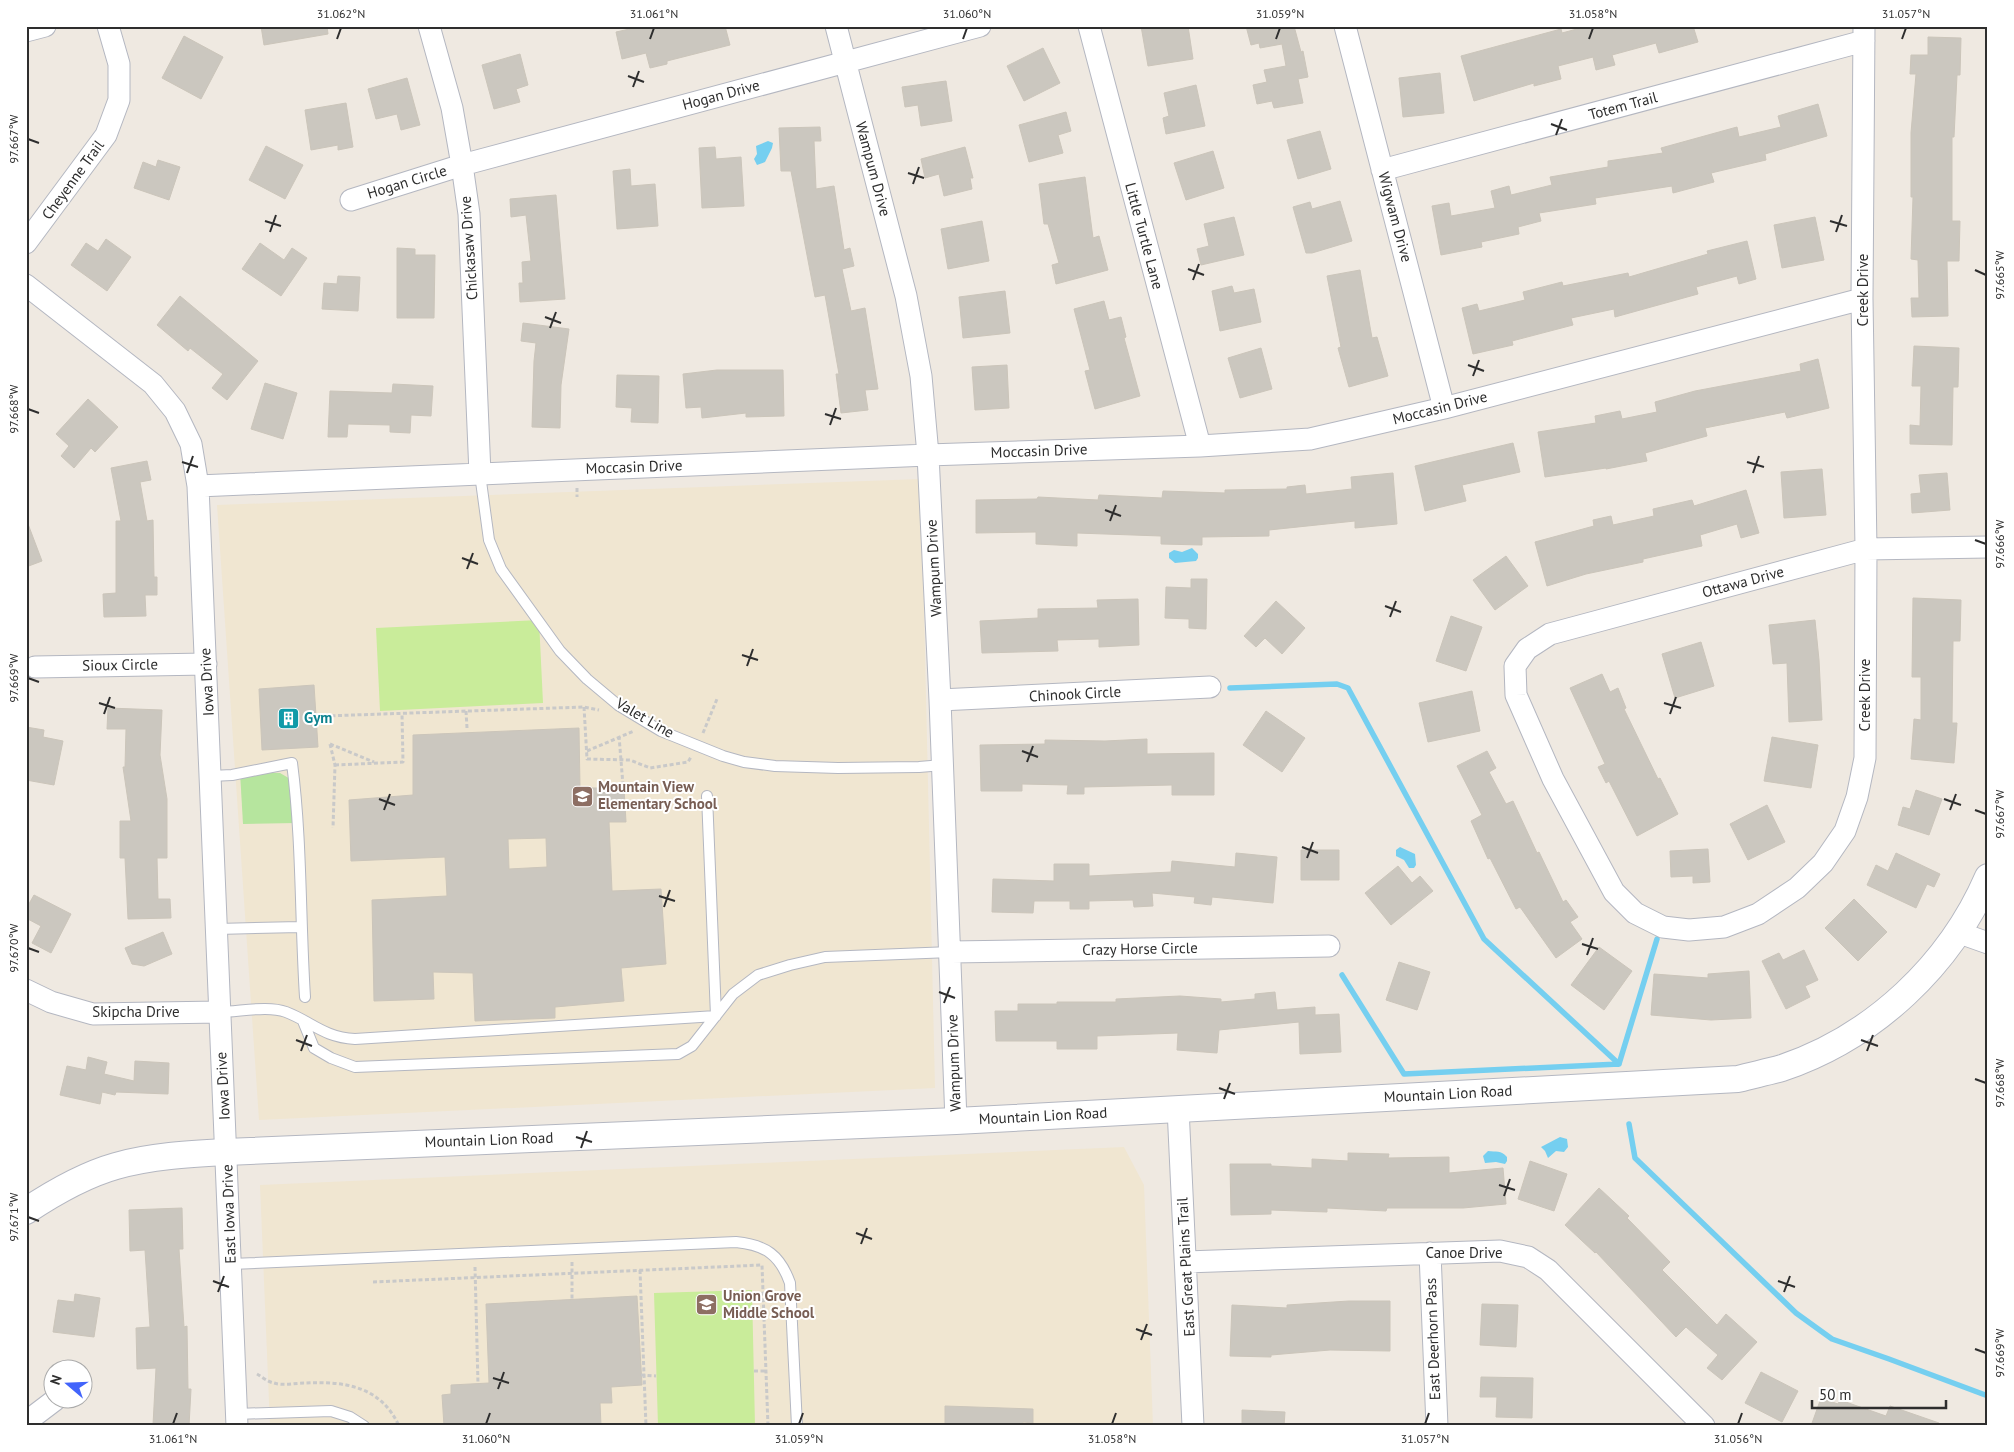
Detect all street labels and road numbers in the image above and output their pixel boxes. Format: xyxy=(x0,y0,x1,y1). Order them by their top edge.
street label: Hogan Drive xyxy=(680,75,762,114)
street label: Totem Trail xyxy=(1586,87,1660,124)
street label: Wampum Drive xyxy=(852,119,895,218)
street label: Cheyenne Trail xyxy=(37,136,108,223)
street label: Hogan Circle xyxy=(365,160,449,203)
street label: Wigwam Drive xyxy=(1374,170,1417,264)
street label: Little Turtle Lane xyxy=(1121,180,1168,291)
street label: Chickasaw Drive xyxy=(455,195,482,301)
street label: Creek Drive xyxy=(1853,254,1872,326)
street label: Moccasin Drive xyxy=(1391,387,1489,428)
street label: Moccasin Drive xyxy=(990,439,1088,462)
street label: Moccasin Drive xyxy=(585,455,683,478)
street label: Wampum Drive xyxy=(921,519,946,617)
street label: Ottawa Drive xyxy=(1700,561,1786,602)
street label: Iowa Drive xyxy=(195,647,218,717)
street label: Sioux Circle xyxy=(82,654,158,675)
street label: Creek Drive xyxy=(1855,659,1874,731)
street label: Chinook Circle xyxy=(1028,682,1122,705)
street label: Valet Line xyxy=(612,693,678,742)
street label: Crazy Horse Circle xyxy=(1082,938,1198,959)
street label: Skipcha Drive xyxy=(92,1002,180,1021)
street label: Wampum Drive xyxy=(942,1014,965,1112)
street label: Iowa Drive xyxy=(211,1051,234,1121)
street label: Mountain Lion Road xyxy=(1383,1081,1513,1106)
street label: Mountain Lion Road xyxy=(978,1103,1108,1128)
street label: Mountain Lion Road xyxy=(424,1128,554,1151)
street label: East Iowa Drive xyxy=(217,1164,240,1264)
street label: East Great Plains Trail xyxy=(1172,1196,1199,1337)
street label: Canoe Drive xyxy=(1425,1243,1503,1262)
street label: East Deerhorn Pass xyxy=(1421,1278,1444,1400)

